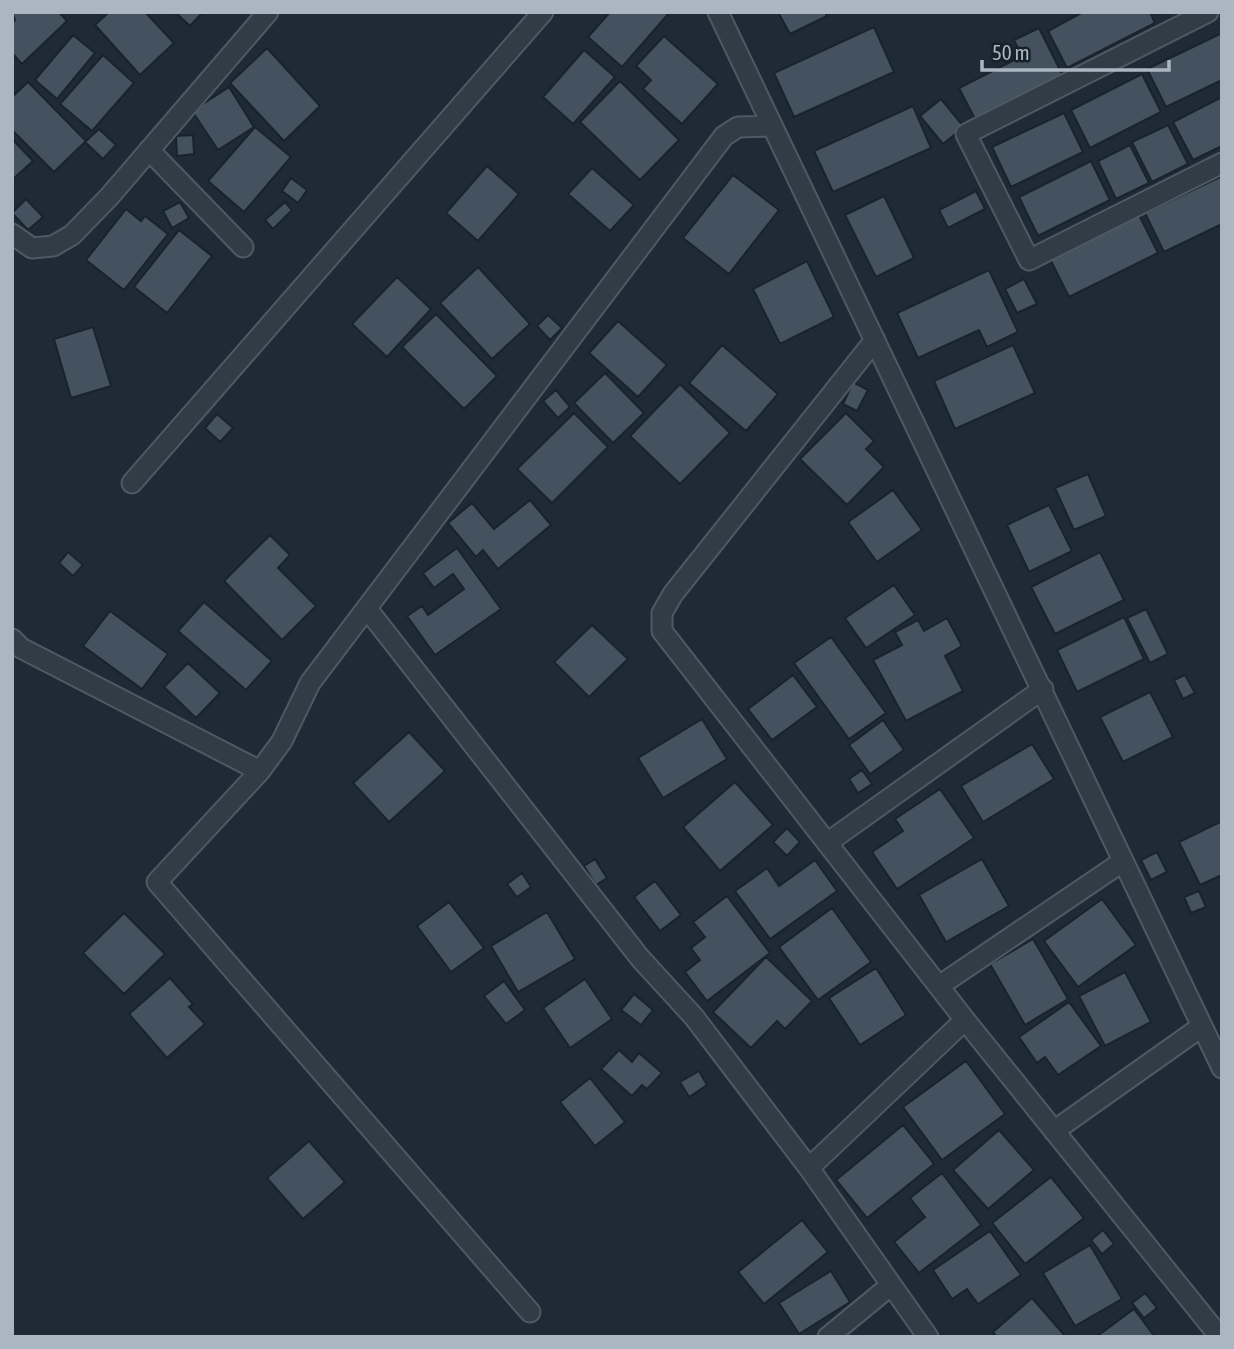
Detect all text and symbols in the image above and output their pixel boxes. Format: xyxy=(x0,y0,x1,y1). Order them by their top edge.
scale bar xyxy=(982,28,1169,72)
text: 50 m xyxy=(992,40,1030,64)

